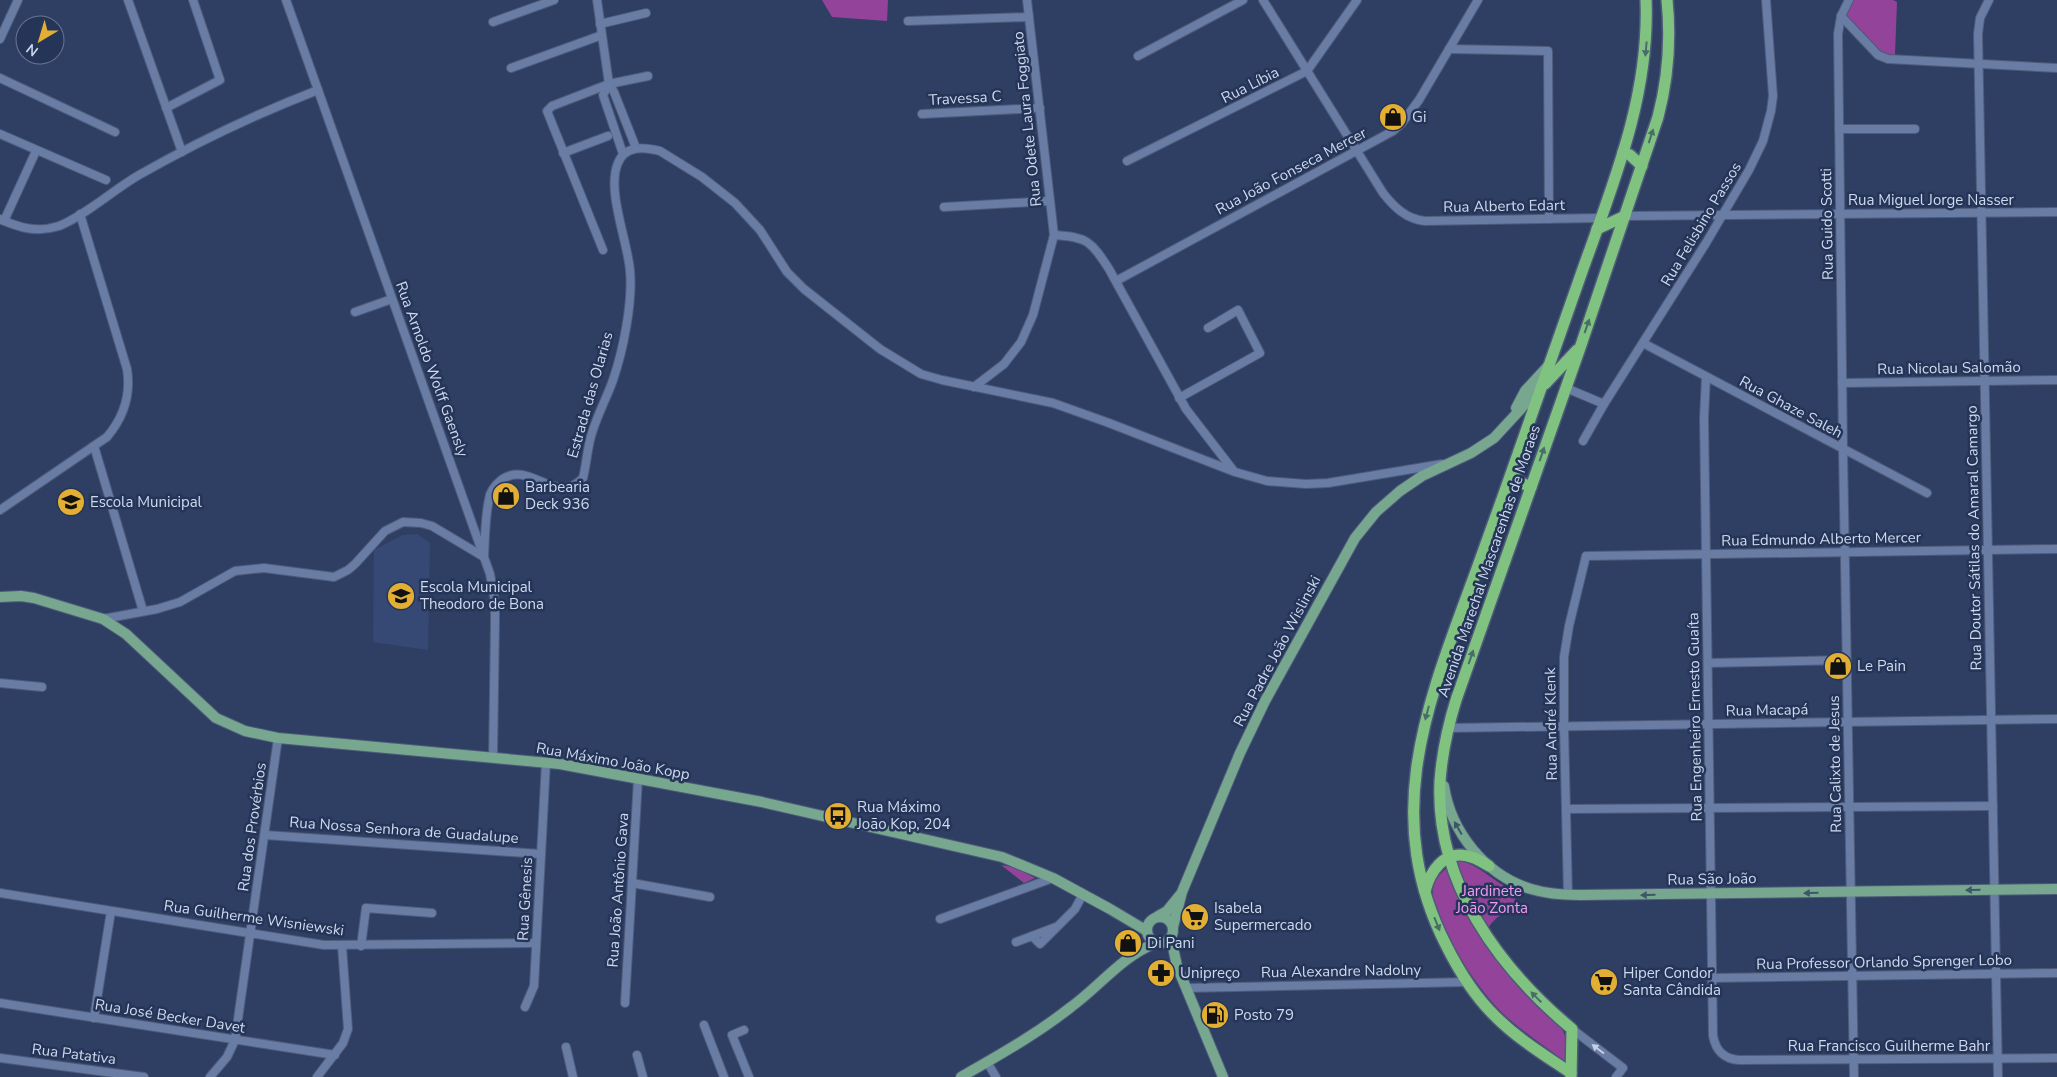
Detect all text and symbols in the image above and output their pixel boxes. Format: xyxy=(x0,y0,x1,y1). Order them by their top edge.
north arrow xyxy=(15,15,65,65)
street label: Rua Odete Laura Foggiato xyxy=(1008,30,1046,208)
text: N xyxy=(22,39,42,61)
one-way arrow xyxy=(1641,41,1649,57)
street label: Rua Líbia xyxy=(1218,62,1282,108)
street label: Travessa C xyxy=(928,86,1002,110)
shop icon: Gi xyxy=(1378,102,1408,132)
place label: Gi xyxy=(1412,107,1426,127)
street label: Rua João Fonseca Mercer xyxy=(1212,122,1371,219)
one-way arrow xyxy=(1648,129,1656,144)
street label: Rua Felisbino Passos xyxy=(1656,158,1746,290)
street label: Rua Guido Scotti xyxy=(1816,168,1838,280)
street label: Rua Miguel Jorge Nasser xyxy=(1848,190,2015,210)
street label: Rua Alberto Edart xyxy=(1443,195,1566,217)
street label: Rua Arnoldo Wolff Gaensly xyxy=(391,279,473,460)
one-way arrow xyxy=(1584,318,1592,333)
street label: Estrada das Olarias xyxy=(562,330,618,460)
street label: Rua Nicolau Salomão xyxy=(1877,357,2021,379)
street label: Rua Ghaze Saleh xyxy=(1736,371,1846,443)
street label: Rua Doutor Sátilas do Amaral Camargo xyxy=(1962,405,1986,671)
street label: Avenida Marechal Mascarenhas de Moraes xyxy=(1433,422,1545,700)
one-way arrow xyxy=(1538,446,1546,461)
place label: Barbearia Deck 936 xyxy=(525,477,590,514)
shop icon: Barbearia Deck 936 xyxy=(491,481,521,511)
school or university icon: Escola Municipal xyxy=(56,487,86,517)
place label: Escola Municipal xyxy=(90,492,203,512)
street label: Rua Edmundo Alberto Mercer xyxy=(1721,527,1922,551)
street label: Rua Padre João Wislinski xyxy=(1229,572,1325,730)
place label: Escola Municipal Theodoro de Bona xyxy=(420,577,544,614)
school or university icon: Escola Municipal Theodoro de Bona xyxy=(386,581,416,611)
street label: Rua Engenheiro Ernesto Guaíta xyxy=(1683,612,1707,822)
one-way arrow xyxy=(1468,649,1475,664)
shop icon: Le Pain xyxy=(1823,651,1853,681)
place label: Le Pain xyxy=(1857,656,1906,676)
street label: Rua André Klenk xyxy=(1540,667,1562,781)
street label: Rua Calixto de Jesus xyxy=(1824,695,1846,833)
street label: Rua Macapá xyxy=(1726,699,1808,721)
one-way arrow xyxy=(1423,706,1431,721)
street label: Rua Máximo João Kopp xyxy=(535,738,692,784)
street label: Rua dos Provérbios xyxy=(233,761,271,893)
place label: Rua Máximo João Kop, 204 xyxy=(856,797,951,834)
bus stop icon: Rua Máximo João Kop, 204 xyxy=(823,801,853,831)
street label: Rua Nossa Senhora de Guadalupe xyxy=(289,812,519,848)
street label: Rua João Antônio Gava xyxy=(603,812,633,968)
one-way arrow xyxy=(1454,822,1463,835)
street label: Rua Gênesis xyxy=(513,857,537,941)
street label: Rua São João xyxy=(1667,868,1757,890)
park label: Jardinete João Zonta xyxy=(1455,881,1528,918)
one-way arrow xyxy=(1965,887,1981,895)
one-way arrow xyxy=(1803,889,1819,897)
one-way arrow xyxy=(1640,891,1656,899)
street label: Rua Guilherme Wisniewski xyxy=(163,895,345,941)
place label: Isabela Supermercado xyxy=(1214,898,1312,935)
supermarket icon: Isabela Supermercado xyxy=(1180,902,1210,932)
one-way arrow xyxy=(1433,917,1441,931)
shop icon: Di Pani xyxy=(1113,928,1143,958)
place label: Di Pani xyxy=(1147,933,1195,953)
street label: Rua Professor Orlando Sprenger Lobo xyxy=(1756,950,2012,974)
pharmacy icon: Unipreço xyxy=(1146,958,1176,988)
street label: Rua Alexandre Nadolny xyxy=(1261,960,1422,982)
place label: Unipreço xyxy=(1180,963,1240,983)
place label: Hiper Condor Santa Cândida xyxy=(1623,963,1721,1000)
supermarket icon: Hiper Condor Santa Cândida xyxy=(1589,967,1619,997)
one-way arrow xyxy=(1530,991,1542,1003)
street label: Rua José Becker Davet xyxy=(93,994,247,1038)
fuel station icon: Posto 79 xyxy=(1200,1000,1230,1030)
place label: Posto 79 xyxy=(1234,1005,1294,1025)
street label: Rua Francisco Guilherme Bahr xyxy=(1788,1036,1991,1056)
street label: Rua Patativa xyxy=(31,1039,117,1069)
one-way arrow xyxy=(1591,1044,1604,1054)

